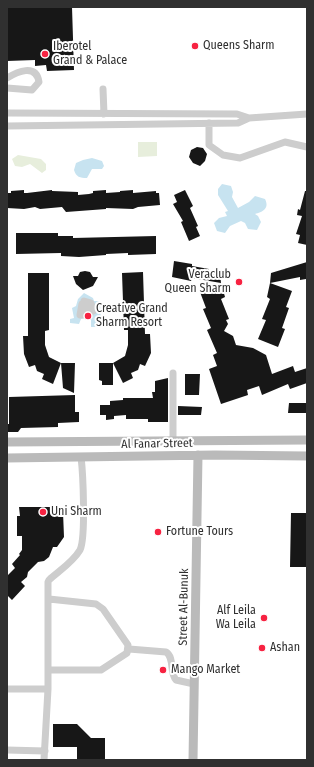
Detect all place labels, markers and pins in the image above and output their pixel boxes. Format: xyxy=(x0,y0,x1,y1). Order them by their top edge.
place label: Queens Sharm xyxy=(203,39,275,53)
place label: Iberotel Grand & Palace xyxy=(53,40,127,68)
marker: Queens Sharm xyxy=(190,41,200,51)
marker: Iberotel Grand & Palace xyxy=(40,49,50,59)
place label: Veraclub Queen Sharm xyxy=(165,268,231,296)
marker: Veraclub Queen Sharm xyxy=(234,277,244,287)
place label: Creative Grand Sharm Resort xyxy=(96,302,168,330)
marker: Creative Grand Sharm Resort xyxy=(83,311,93,321)
place label: Uni Sharm xyxy=(51,505,102,519)
marker: Uni Sharm xyxy=(38,507,48,517)
place label: Fortune Tours xyxy=(166,525,233,539)
marker: Fortune Tours xyxy=(153,527,163,537)
place label: Alf Leila Wa Leila xyxy=(216,604,256,632)
marker: Alf Leila Wa Leila xyxy=(259,613,269,623)
place label: Ashan xyxy=(270,641,300,655)
marker: Ashan xyxy=(257,643,267,653)
place label: Mango Market xyxy=(171,663,240,677)
marker: Mango Market xyxy=(158,665,168,675)

